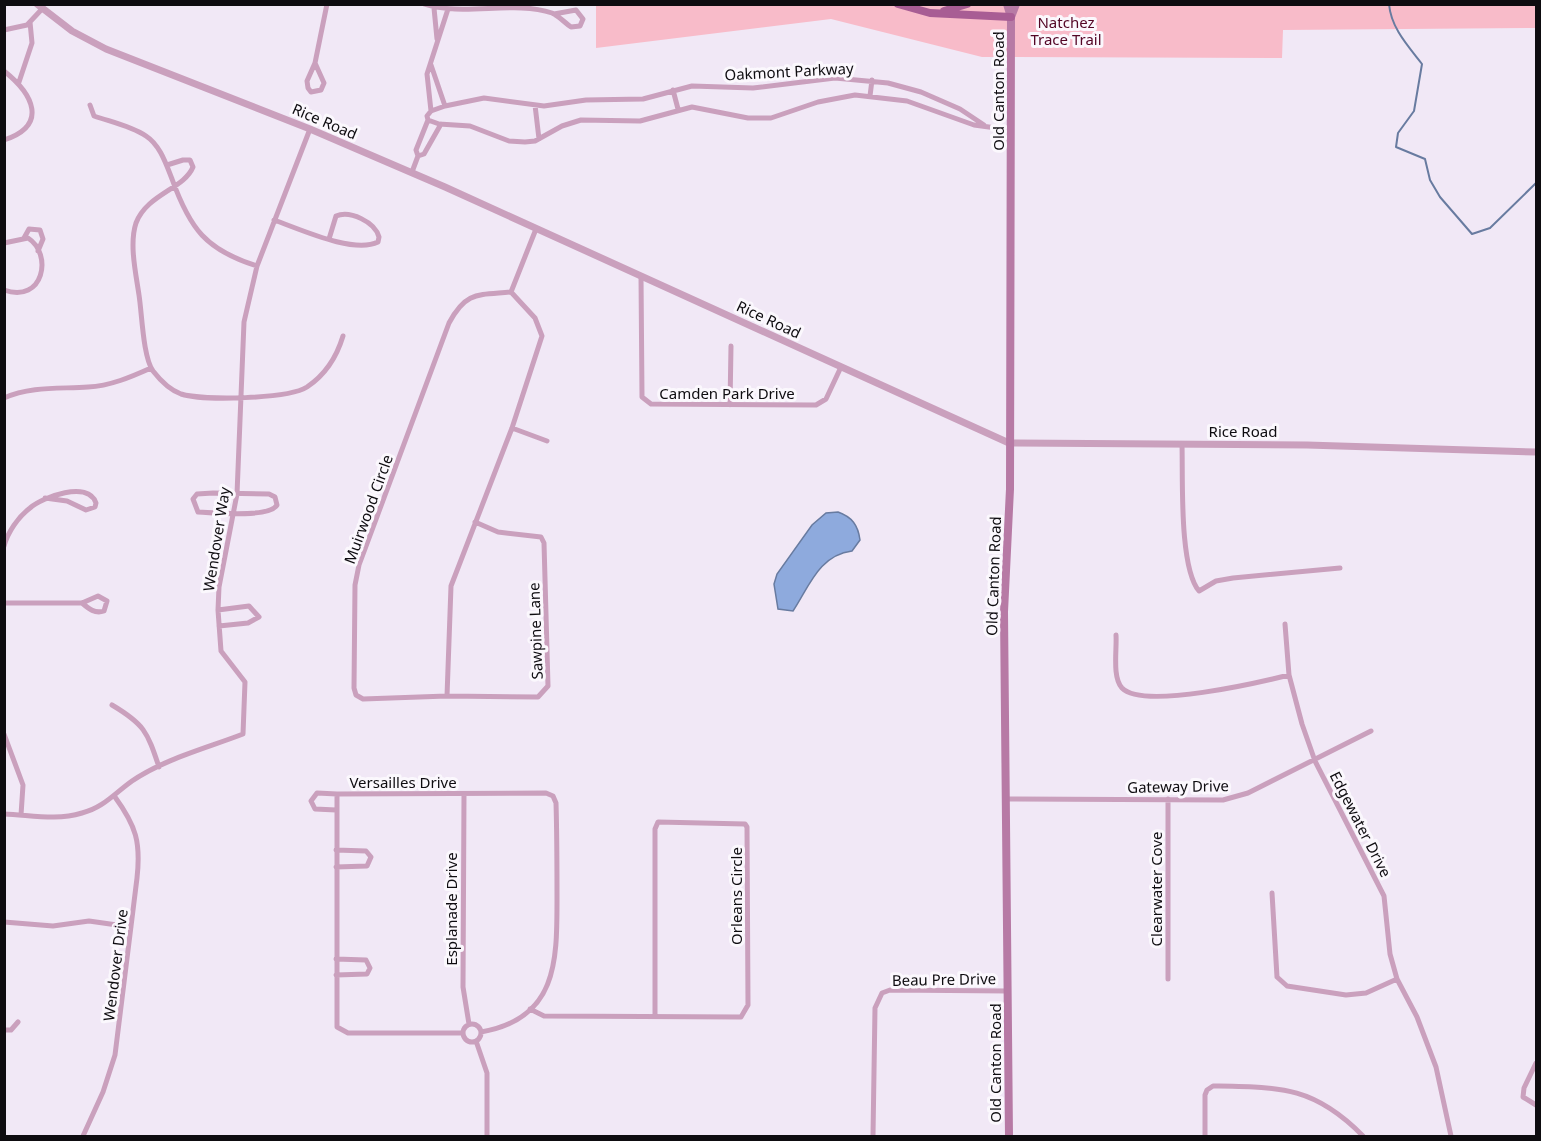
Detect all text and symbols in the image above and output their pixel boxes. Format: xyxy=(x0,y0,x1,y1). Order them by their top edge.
park label: Natchez Trace Trail xyxy=(1030,12,1102,49)
street label: Old Canton Road xyxy=(988,31,1008,151)
street label: Oakmont Parkway xyxy=(724,58,854,84)
street label: Rice Road xyxy=(289,98,361,144)
street label: Rice Road xyxy=(734,295,804,343)
street label: Camden Park Drive xyxy=(659,383,795,403)
street label: Rice Road xyxy=(1209,421,1277,441)
street label: Muirwood Circle xyxy=(339,452,397,566)
street label: Wendover Way xyxy=(198,485,234,593)
street label: Old Canton Road xyxy=(981,516,1005,636)
street label: Sawpine Lane xyxy=(523,582,547,680)
street label: Edgewater Drive xyxy=(1326,768,1396,880)
street label: Versailles Drive xyxy=(349,772,457,792)
street label: Gateway Drive xyxy=(1127,775,1229,797)
street label: Clearwater Cove xyxy=(1146,832,1166,946)
street label: Orleans Circle xyxy=(726,847,746,945)
street label: Esplanade Drive xyxy=(441,852,461,966)
street label: Wendover Drive xyxy=(98,908,132,1022)
street label: Beau Pre Drive xyxy=(892,968,996,990)
street label: Old Canton Road xyxy=(985,1003,1005,1123)

